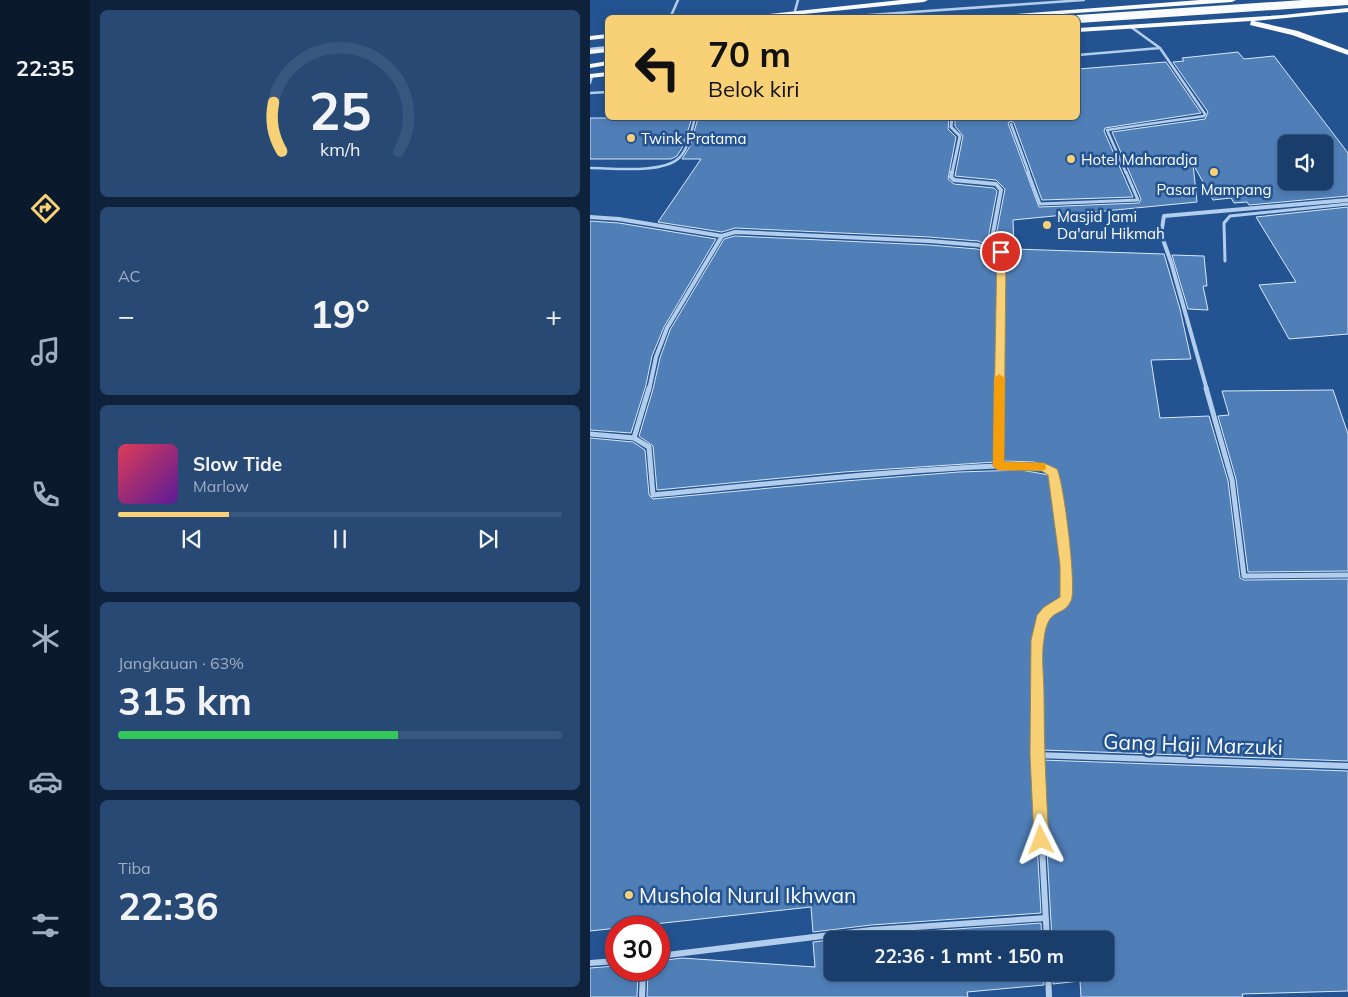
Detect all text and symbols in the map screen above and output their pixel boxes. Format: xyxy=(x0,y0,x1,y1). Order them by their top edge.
text: 70 m xyxy=(708,32,791,76)
icon: left xyxy=(625,35,690,100)
text: 22:35 xyxy=(16,54,74,82)
text: Belok kiri xyxy=(708,75,800,103)
text: 25 xyxy=(309,78,371,143)
place label: Twink Pratama xyxy=(641,129,747,148)
marker: Twink Pratama xyxy=(625,132,637,144)
map controls xyxy=(1278,135,1333,190)
button: sound xyxy=(1278,135,1333,190)
text: km/h xyxy=(320,138,360,160)
place label: Hotel Maharadja xyxy=(1081,150,1197,169)
marker: Hotel Maharadja xyxy=(1065,153,1077,165)
marker: Pasar Mampang xyxy=(1208,166,1220,178)
place label: Pasar Mampang xyxy=(1156,180,1272,199)
icon: directions xyxy=(28,191,63,226)
place label: Masjid Jami Da'arul Hikmah xyxy=(1057,207,1165,243)
marker: Masjid Jami Da'arul Hikmah xyxy=(1041,219,1053,231)
pin xyxy=(980,231,1022,273)
icon: arrive xyxy=(987,238,1015,266)
text: AC xyxy=(118,266,141,286)
text: 19° xyxy=(310,290,370,338)
text: − xyxy=(118,298,135,333)
text: + xyxy=(545,298,562,333)
icon: music xyxy=(28,334,63,369)
text: Slow Tide xyxy=(193,452,282,476)
text: Marlow xyxy=(193,476,249,496)
icon: phone xyxy=(28,477,63,512)
icon: previous xyxy=(178,525,206,553)
icon: pause xyxy=(326,525,354,553)
icon: next xyxy=(474,525,502,553)
icon: climate xyxy=(28,621,63,656)
text: Jangkauan · 63% xyxy=(118,653,244,673)
text: 315 km xyxy=(118,677,252,725)
street label: Gang Haji Marzuki xyxy=(1103,728,1283,760)
icon: car xyxy=(28,764,63,799)
position arrow xyxy=(1014,813,1066,865)
text: Tiba xyxy=(118,858,151,878)
text: 22:36 xyxy=(118,882,219,930)
place label: Mushola Nurul Ikhwan xyxy=(639,882,856,908)
marker: Mushola Nurul Ikhwan xyxy=(623,889,635,901)
icon: filters xyxy=(28,908,63,943)
speed limit sign: 30 xyxy=(605,916,670,981)
text: 22:36 · 1 mnt · 150 m xyxy=(874,944,1064,968)

